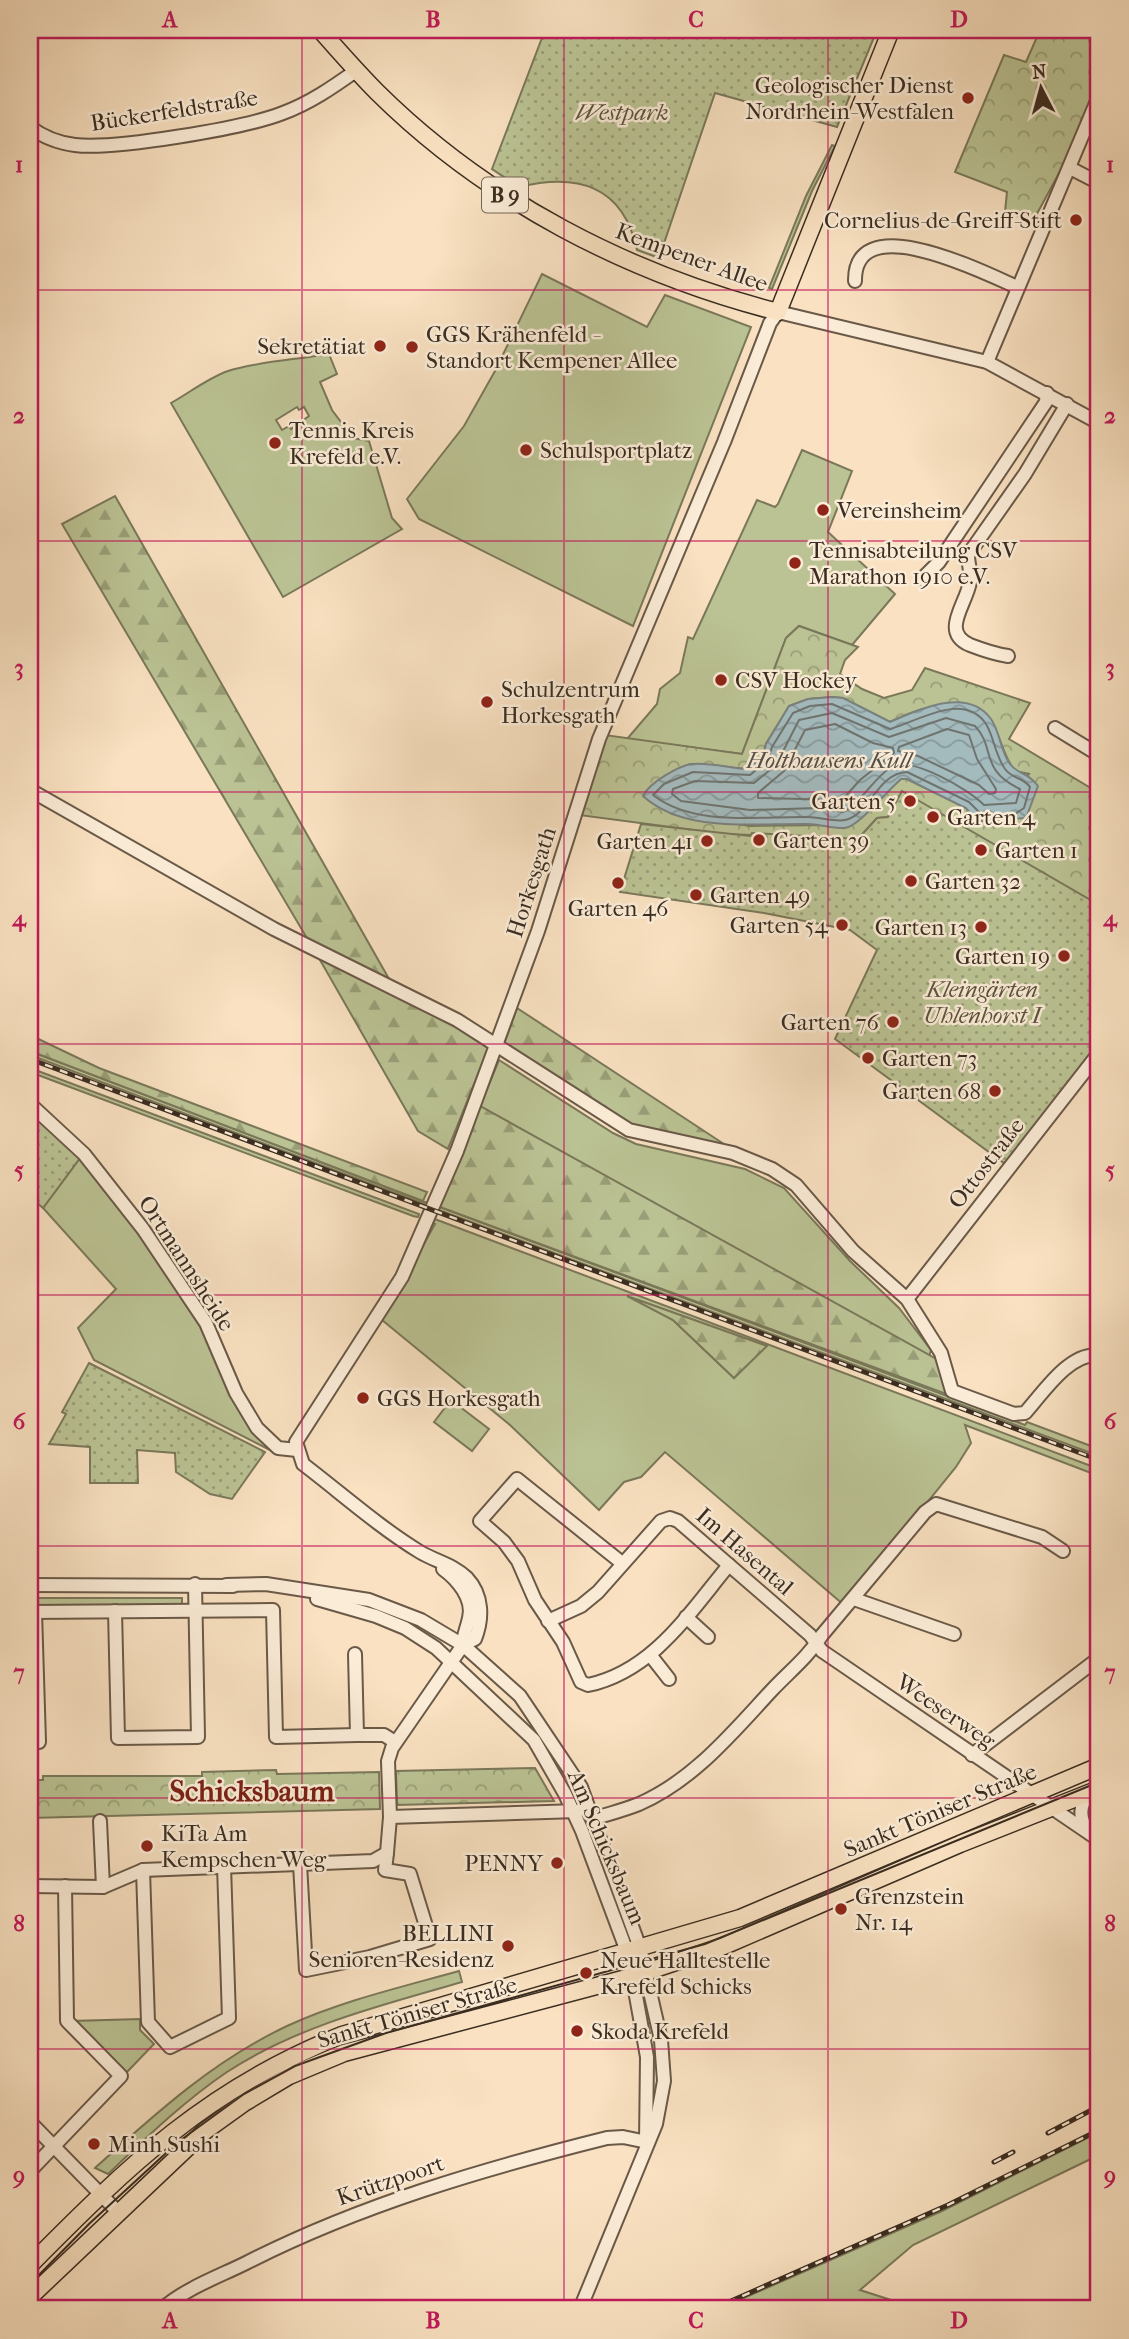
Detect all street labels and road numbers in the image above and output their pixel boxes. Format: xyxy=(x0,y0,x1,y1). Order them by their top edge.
street label: Bückerfeldstraße xyxy=(89,84,260,137)
road number: B 9 xyxy=(482,178,528,212)
street label: Kempener Allee xyxy=(612,217,772,298)
street label: Horkesgath xyxy=(501,824,562,941)
street label: Ottostraße xyxy=(943,1113,1030,1214)
street label: Ortmannsheide xyxy=(133,1191,240,1336)
street label: Im Hasental xyxy=(690,1502,799,1601)
street label: Weeserweg xyxy=(890,1668,1001,1755)
street label: Sankt Töniser Straße xyxy=(840,1758,1041,1863)
street label: Am Schicksbaum xyxy=(561,1765,651,1929)
street label: Sankt Töniser Straße xyxy=(314,1971,520,2054)
street label: Krützpoort xyxy=(333,2150,447,2211)

